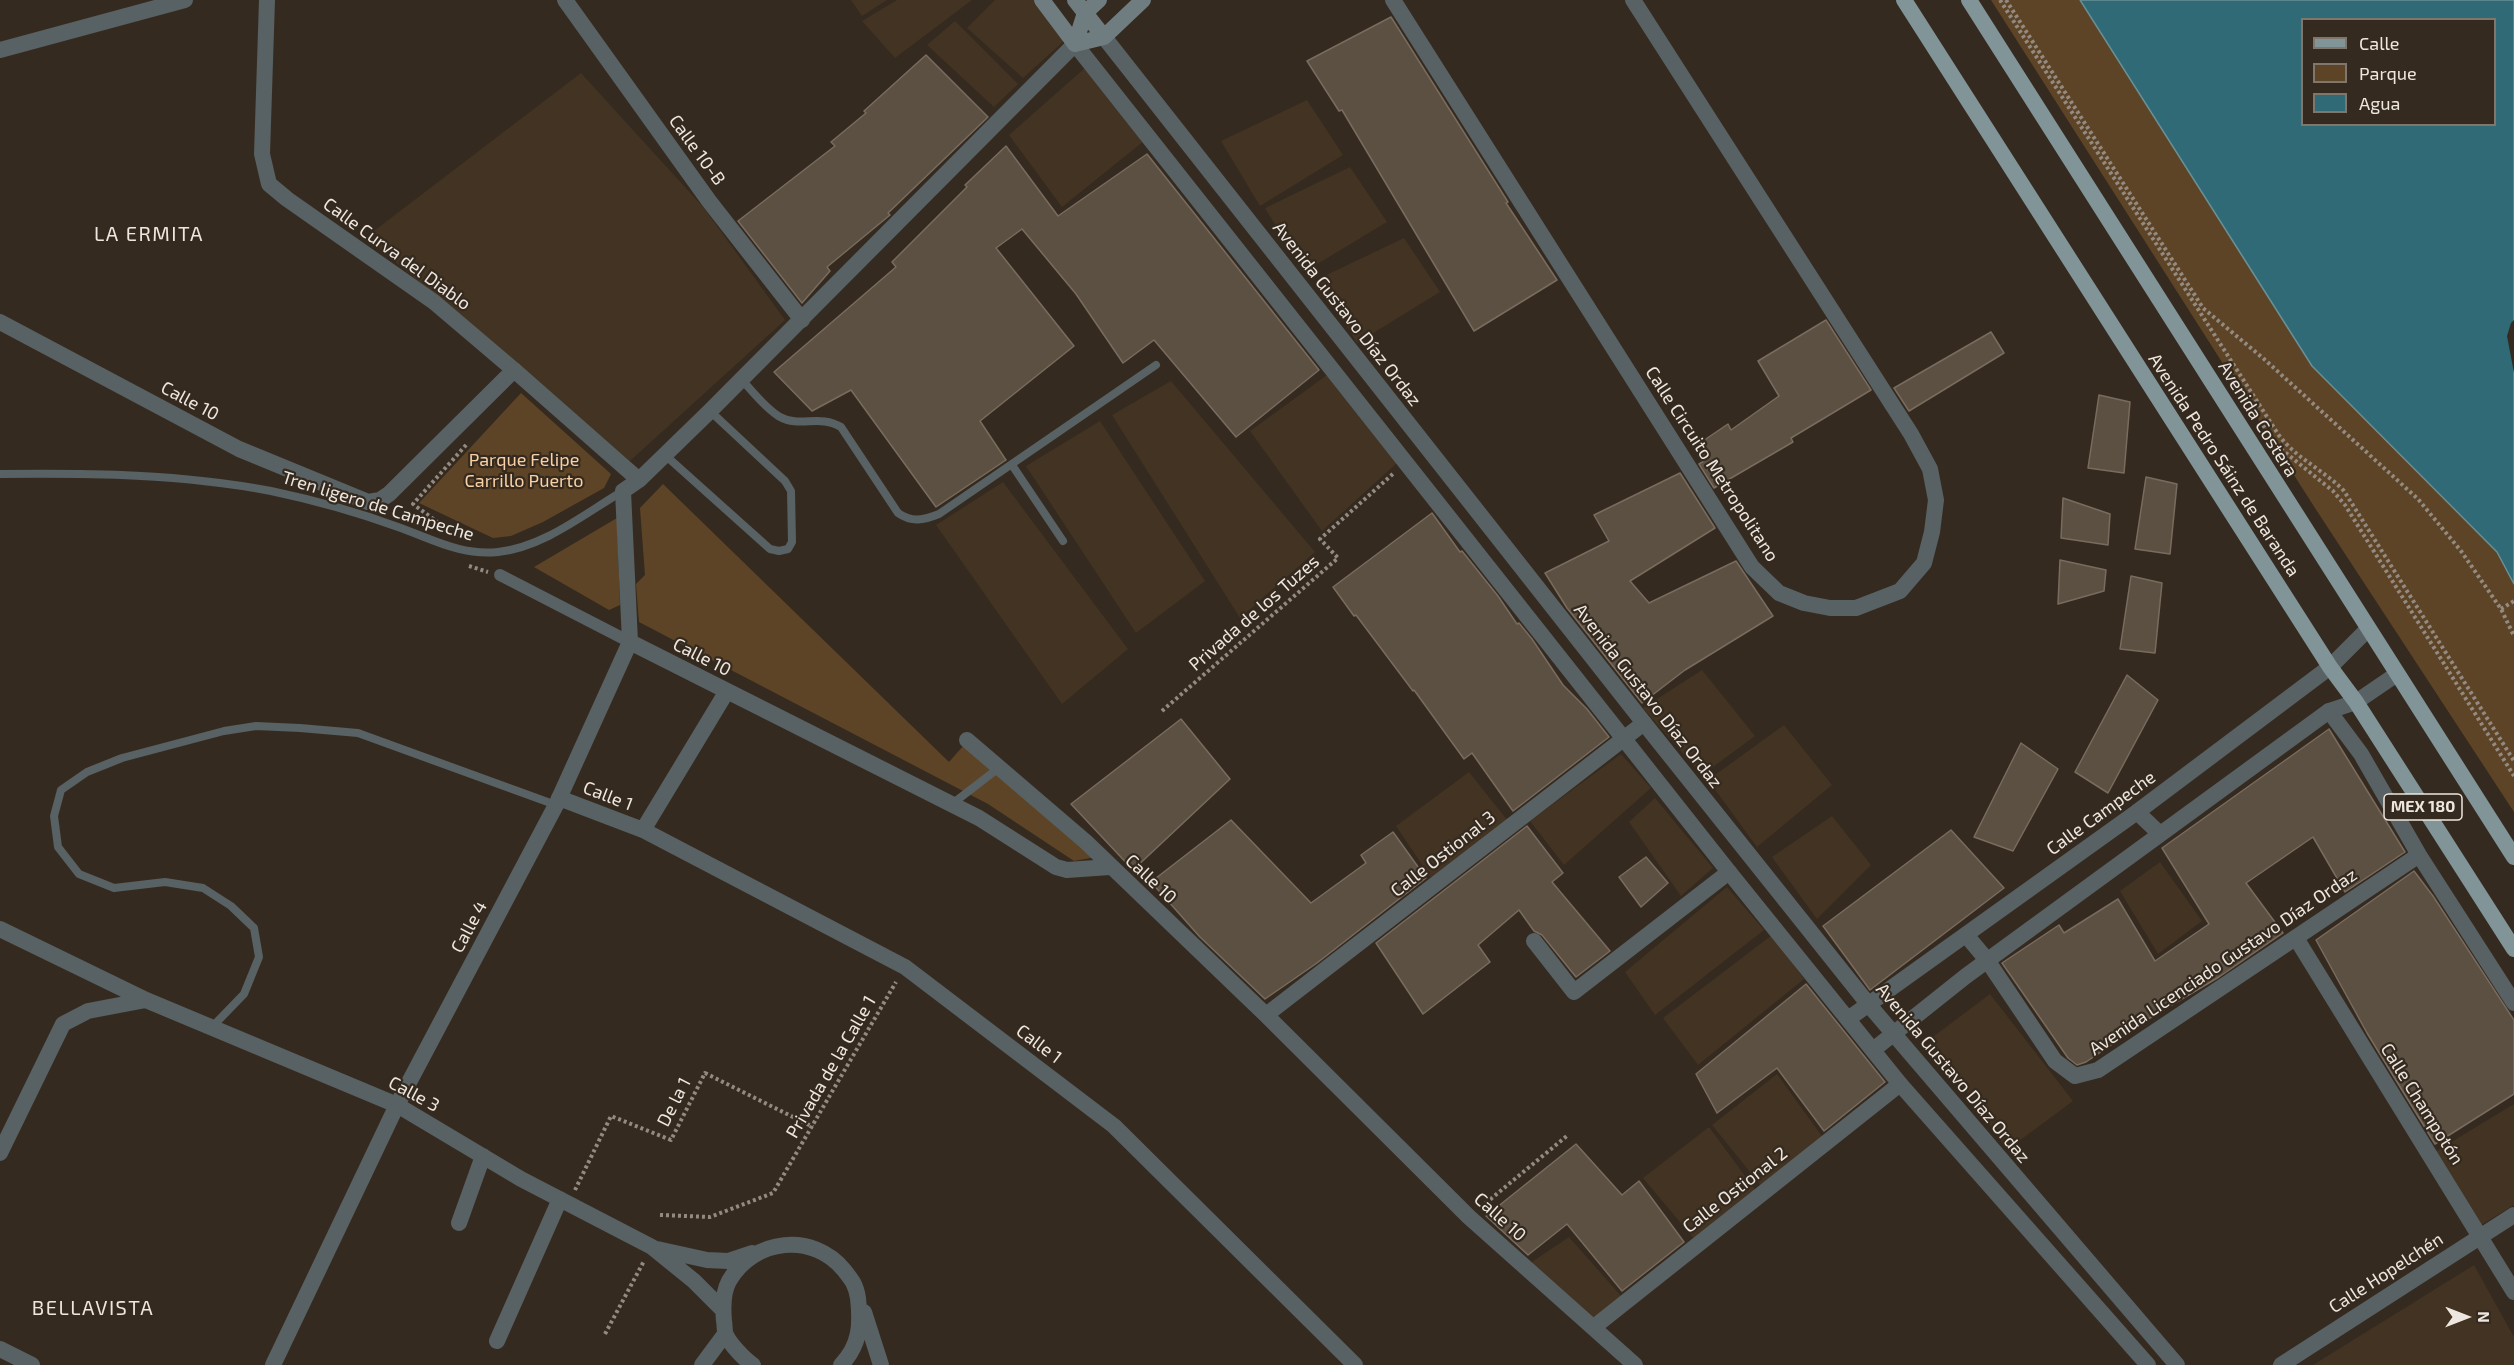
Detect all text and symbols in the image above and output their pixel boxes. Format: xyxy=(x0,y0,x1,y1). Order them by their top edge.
legend xyxy=(2301,18,2496,126)
text: Calle xyxy=(2359,32,2400,54)
text: Parque xyxy=(2359,62,2417,84)
text: Agua xyxy=(2359,92,2400,114)
street label: Calle 10-B xyxy=(664,111,730,189)
street label: Calle Curva del Diablo xyxy=(319,193,475,315)
street label: Avenida Gustavo Díaz Ordaz xyxy=(1268,217,1426,411)
district label: LA ERMITA xyxy=(94,222,204,246)
street label: Avenida Pedro Sáinz de Baranda xyxy=(2144,349,2304,581)
street label: Avenida Costera xyxy=(2214,357,2302,481)
street label: Calle Circuito Metropolitano xyxy=(1641,362,1783,566)
street label: Calle 10 xyxy=(157,377,223,425)
park label: Parque Felipe Carrillo Puerto xyxy=(465,449,583,492)
street label: Tren ligero de Campeche xyxy=(279,467,477,545)
street label: Privada de los Tuzes xyxy=(1184,551,1324,675)
street label: Avenida Gustavo Díaz Ordaz xyxy=(1569,599,1727,793)
street label: Calle 10 xyxy=(669,633,735,681)
street label: Calle Campeche xyxy=(2042,766,2160,860)
street label: Calle 1 xyxy=(580,777,636,815)
road number: MEX 180 xyxy=(2384,794,2462,820)
street label: Calle Ostional 3 xyxy=(1386,806,1500,902)
street label: Calle 10 xyxy=(1121,850,1181,908)
street label: Avenida Licenciado Gustavo Díaz Ordaz xyxy=(2085,864,2361,1060)
street label: Calle 4 xyxy=(446,897,492,957)
street label: Avenida Gustavo Díaz Ordaz xyxy=(1871,979,2035,1167)
street label: Privada de la Calle 1 xyxy=(781,992,881,1142)
street label: Calle 1 xyxy=(1012,1020,1066,1068)
street label: Calle Champotón xyxy=(2376,1039,2468,1169)
street label: Calle 3 xyxy=(385,1072,443,1116)
street label: De la 1 xyxy=(653,1074,695,1130)
street label: Calle Ostional 2 xyxy=(1678,1142,1792,1238)
street label: Calle 10 xyxy=(1470,1188,1530,1246)
street label: Calle Hopelchén xyxy=(2325,1228,2447,1318)
north arrow xyxy=(2436,1287,2496,1347)
district label: BELLAVISTA xyxy=(32,1296,154,1320)
text: N xyxy=(2475,1311,2494,1323)

